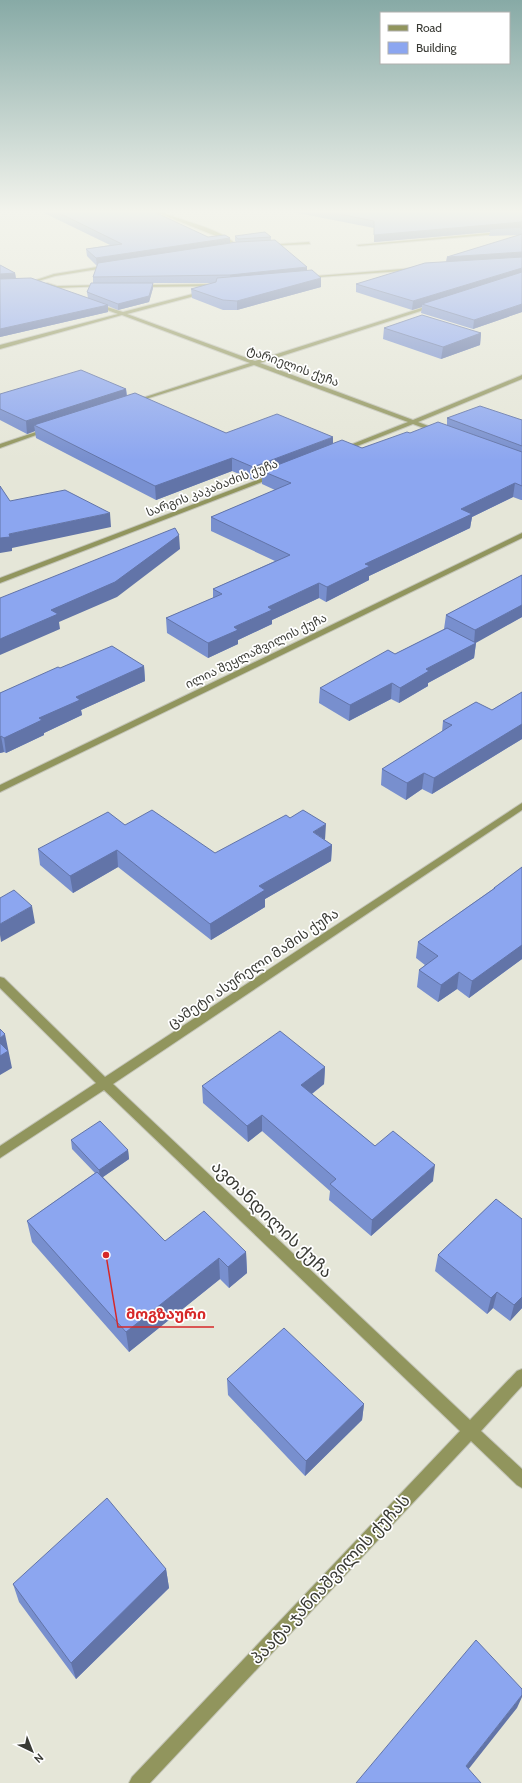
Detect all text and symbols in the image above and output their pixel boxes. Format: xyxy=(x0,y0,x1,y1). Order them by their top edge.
legend xyxy=(380,12,510,64)
text: Road xyxy=(416,20,442,35)
text: Building xyxy=(416,40,458,55)
street label: ტარიელის ქუჩა xyxy=(245,342,341,390)
street label: სარგის კაკაბაძის ქუჩა xyxy=(144,455,280,520)
street label: ილია შეყლაშვილის ქუჩა xyxy=(183,610,329,692)
street label: ცამეტი ასურელი მამის ქუჩა xyxy=(164,904,342,1032)
street label: ავთანდილის ქუჩა xyxy=(207,1156,337,1283)
callout: მოგზაური xyxy=(118,1300,214,1327)
text: მოგზაური xyxy=(126,1305,206,1323)
street label: პაატა ჯანიაშვილის ქუჩას xyxy=(246,1490,415,1669)
north arrow xyxy=(12,1731,52,1771)
text: N xyxy=(31,1751,46,1766)

